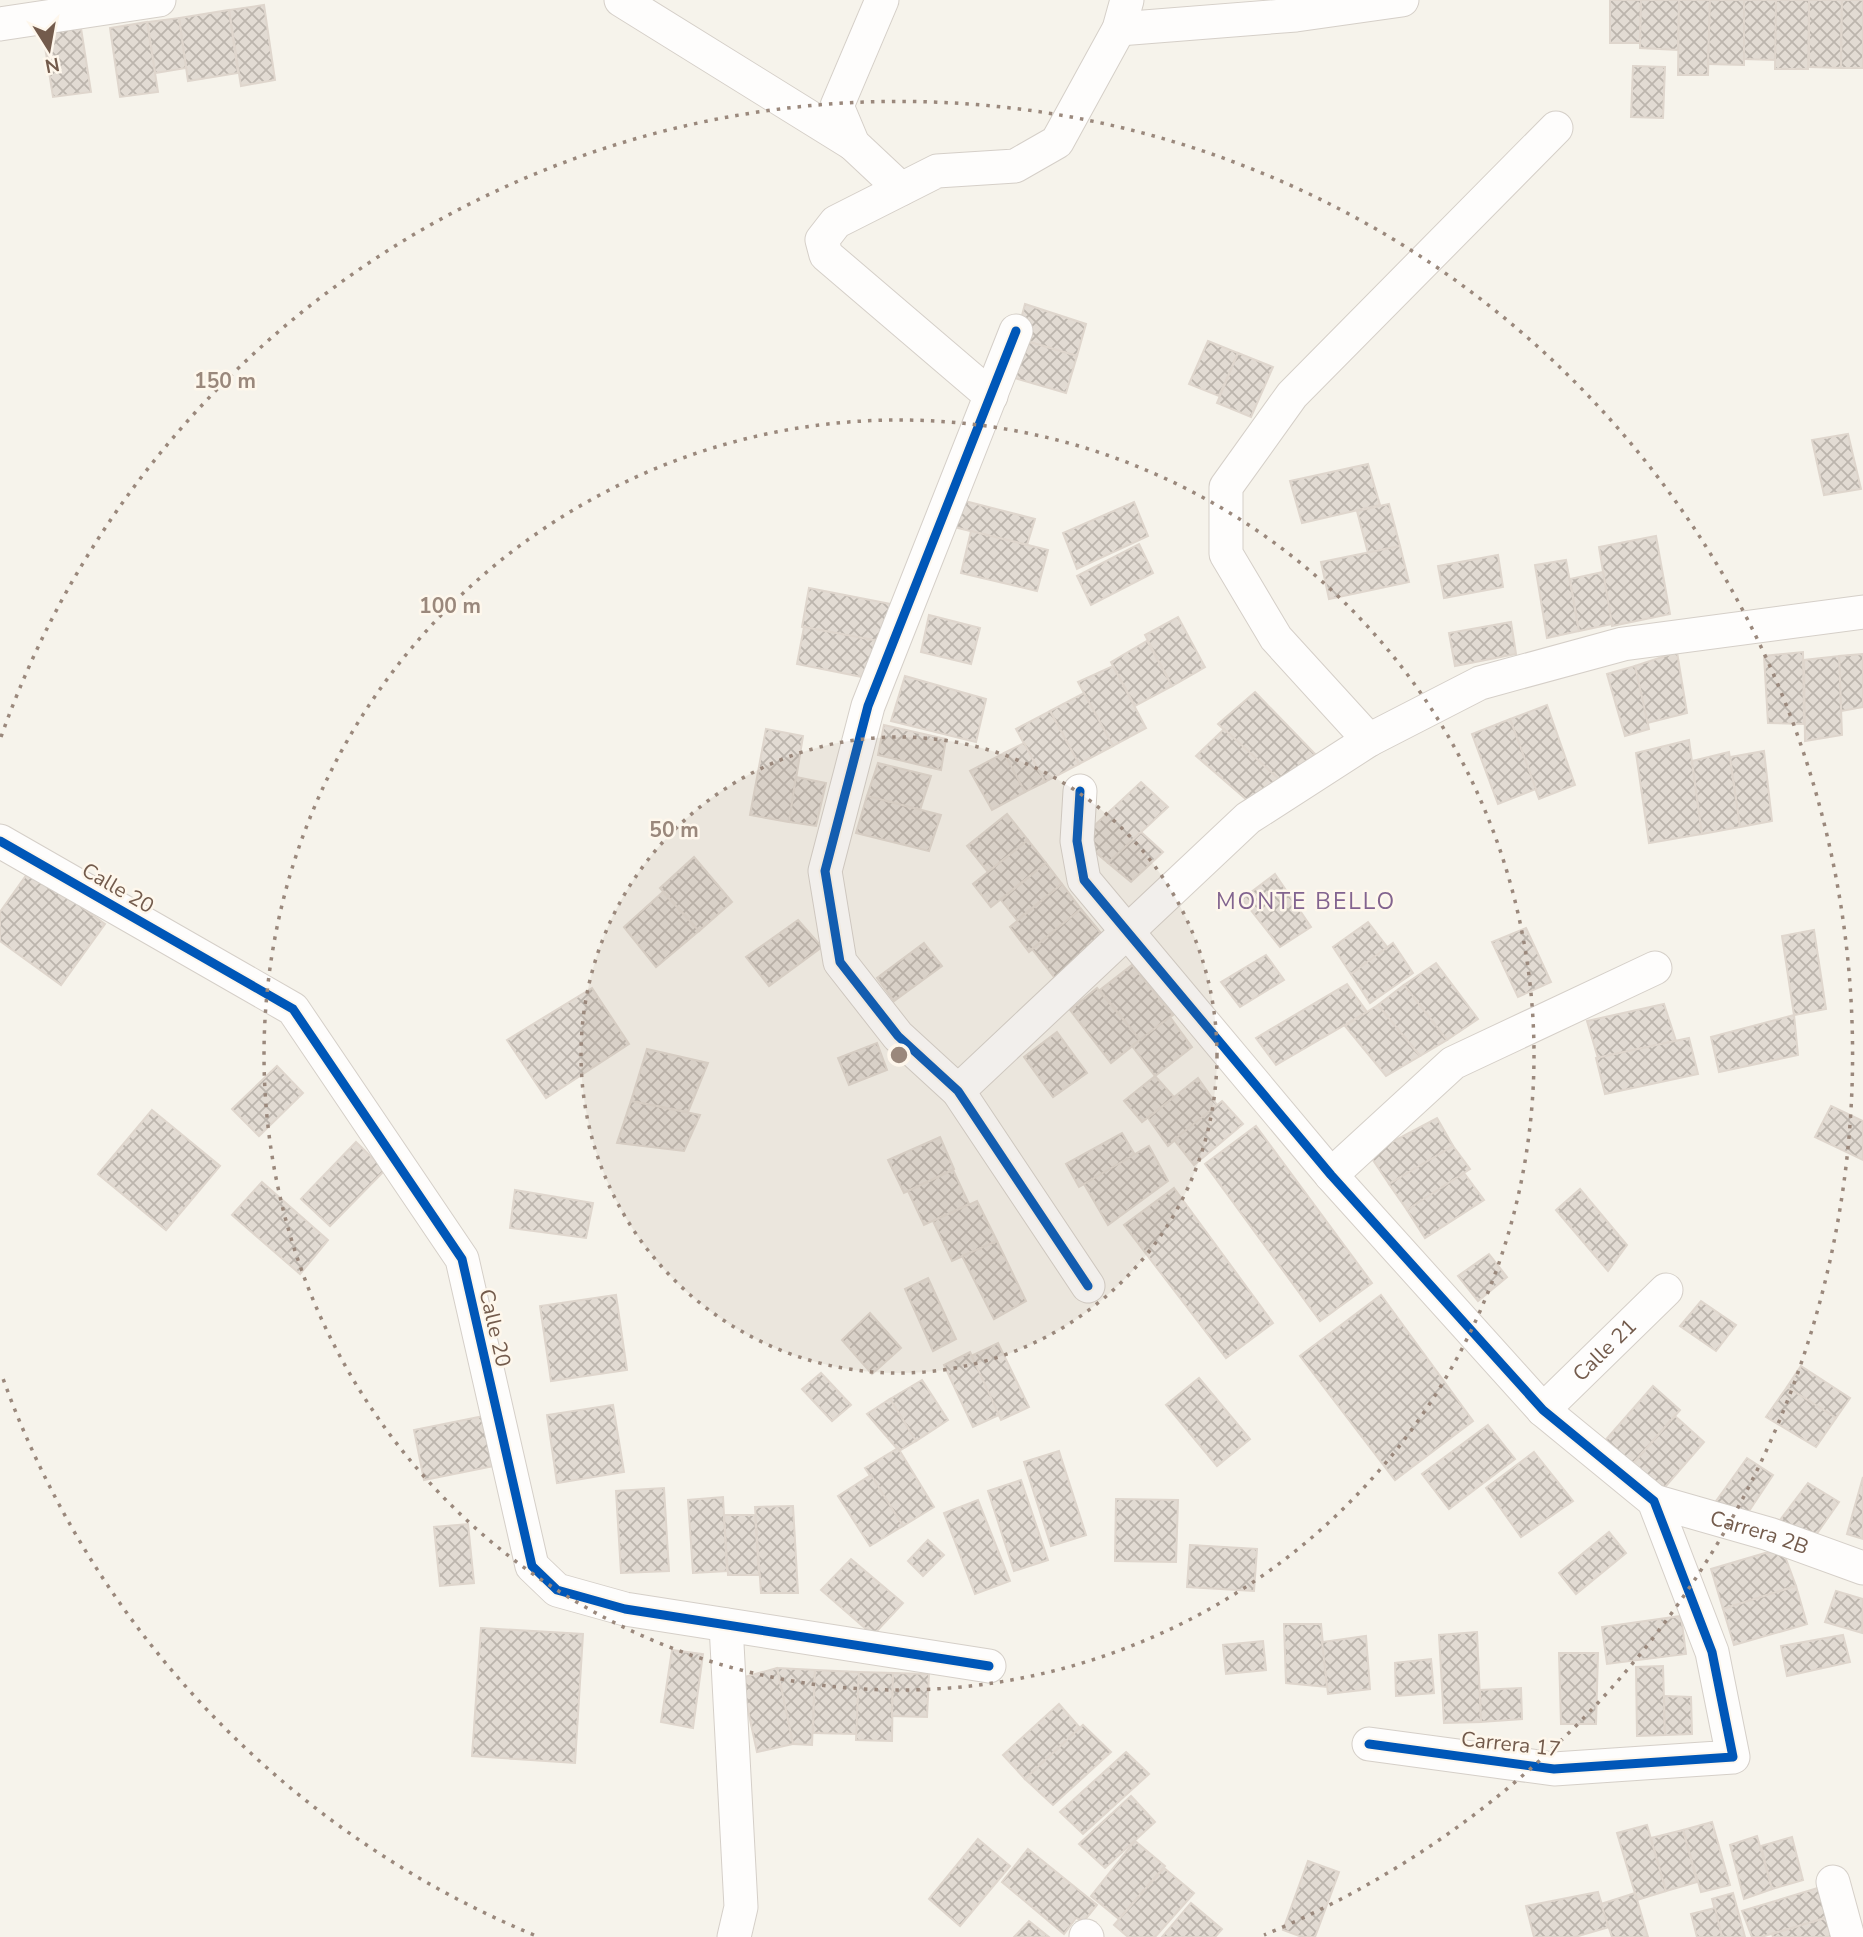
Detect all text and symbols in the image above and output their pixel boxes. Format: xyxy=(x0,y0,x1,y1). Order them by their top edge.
north arrow xyxy=(14,14,84,84)
text: N xyxy=(43,51,62,79)
text: 150 m xyxy=(194,367,256,395)
text: 100 m xyxy=(419,592,481,620)
text: 50 m xyxy=(649,816,699,844)
street label: Calle 20 xyxy=(77,856,159,920)
district label: MONTE BELLO xyxy=(1216,886,1396,917)
centre of rings xyxy=(887,1043,911,1067)
street label: Calle 20 xyxy=(472,1286,518,1370)
street label: Calle 21 xyxy=(1566,1312,1643,1388)
street label: Carrera 2B xyxy=(1707,1504,1813,1561)
street label: Carrera 17 xyxy=(1460,1725,1562,1763)

